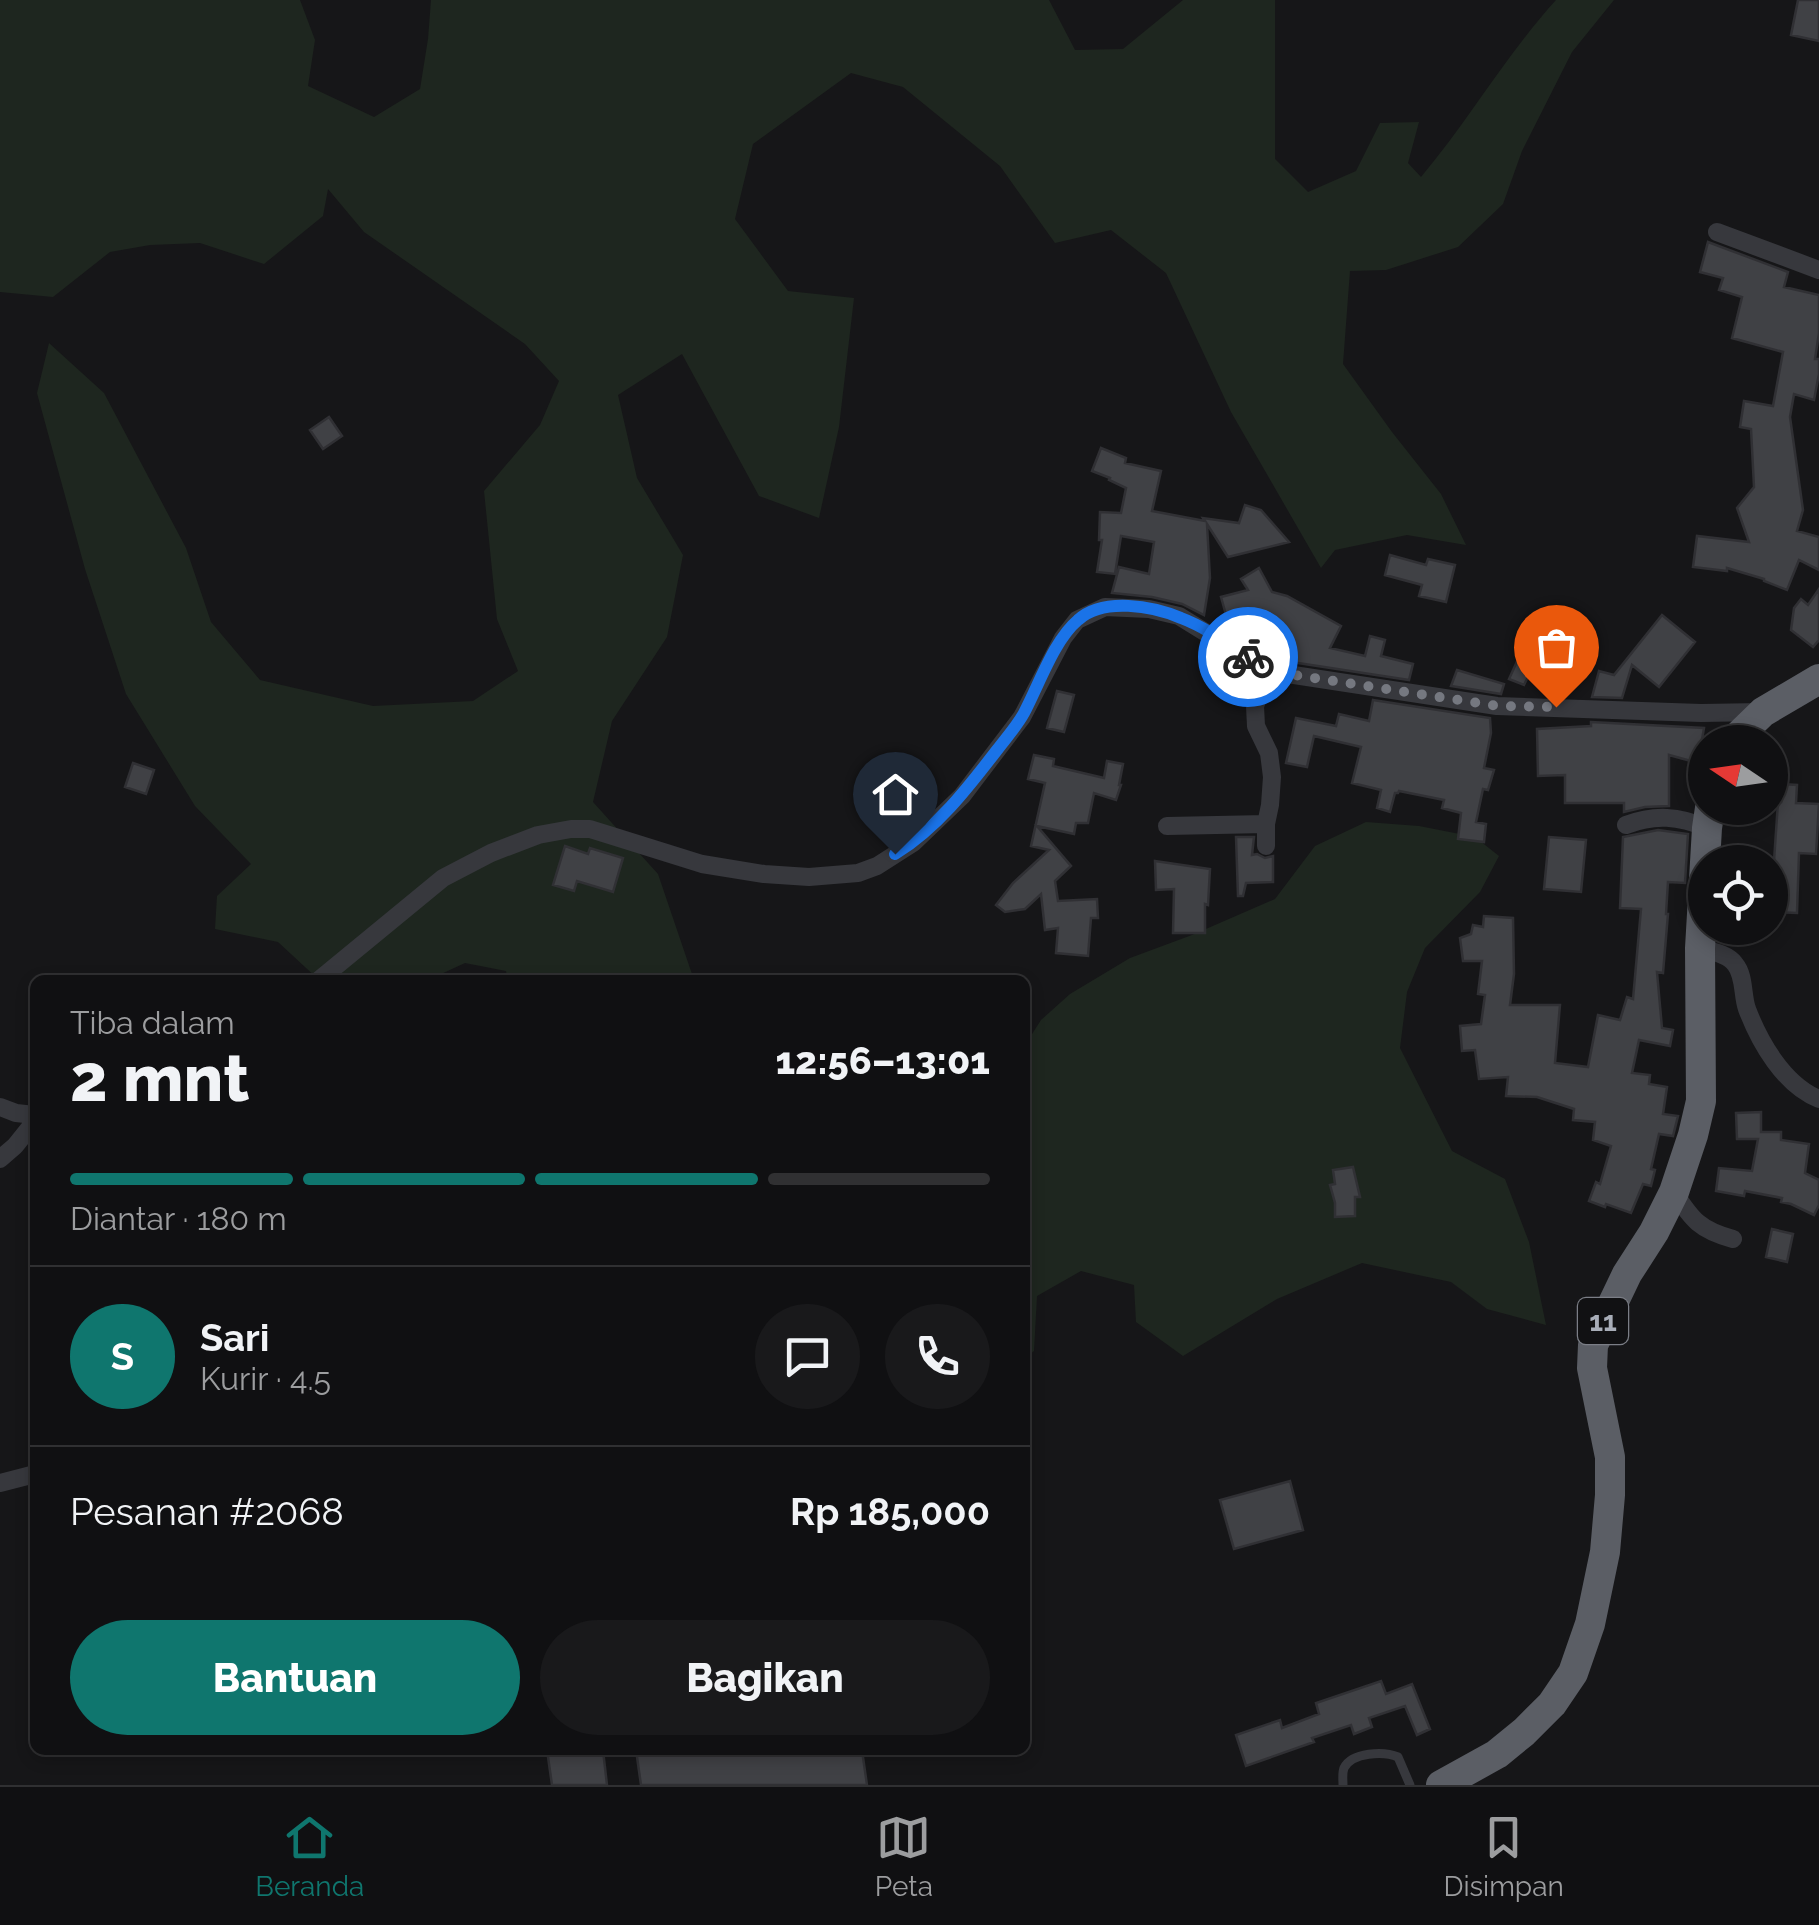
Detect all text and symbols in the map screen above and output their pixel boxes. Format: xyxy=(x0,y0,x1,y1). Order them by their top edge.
pin xyxy=(1514,605,1599,708)
courier xyxy=(1198,607,1298,707)
icon: bag xyxy=(1529,620,1584,675)
icon: bike xyxy=(1221,630,1276,685)
north arrow xyxy=(1688,725,1788,825)
map controls xyxy=(1688,725,1788,945)
pin xyxy=(853,752,938,855)
icon: home xyxy=(868,767,923,822)
button: locate xyxy=(1688,845,1788,945)
text: Tiba dalam xyxy=(70,1004,235,1041)
text: 12:56–13:01 xyxy=(775,1038,990,1083)
text: 2 mnt xyxy=(70,1040,249,1116)
text: Diantar · 180 m xyxy=(70,1200,287,1237)
road number: 11 xyxy=(1578,1298,1628,1344)
button: chat xyxy=(755,1304,860,1409)
button: phone xyxy=(885,1304,990,1409)
text: Sari xyxy=(200,1315,269,1360)
text: S xyxy=(111,1334,134,1379)
text: Kurir · 4.5 xyxy=(200,1360,331,1397)
text: Pesanan #2068 xyxy=(70,1489,344,1534)
text: Rp 185,000 xyxy=(790,1489,990,1534)
button: Bantuan xyxy=(70,1620,520,1735)
button: Bagikan xyxy=(540,1620,990,1735)
tab: Beranda xyxy=(255,1810,364,1903)
tab: Peta xyxy=(875,1810,933,1903)
tab: Disimpan xyxy=(1443,1810,1564,1903)

